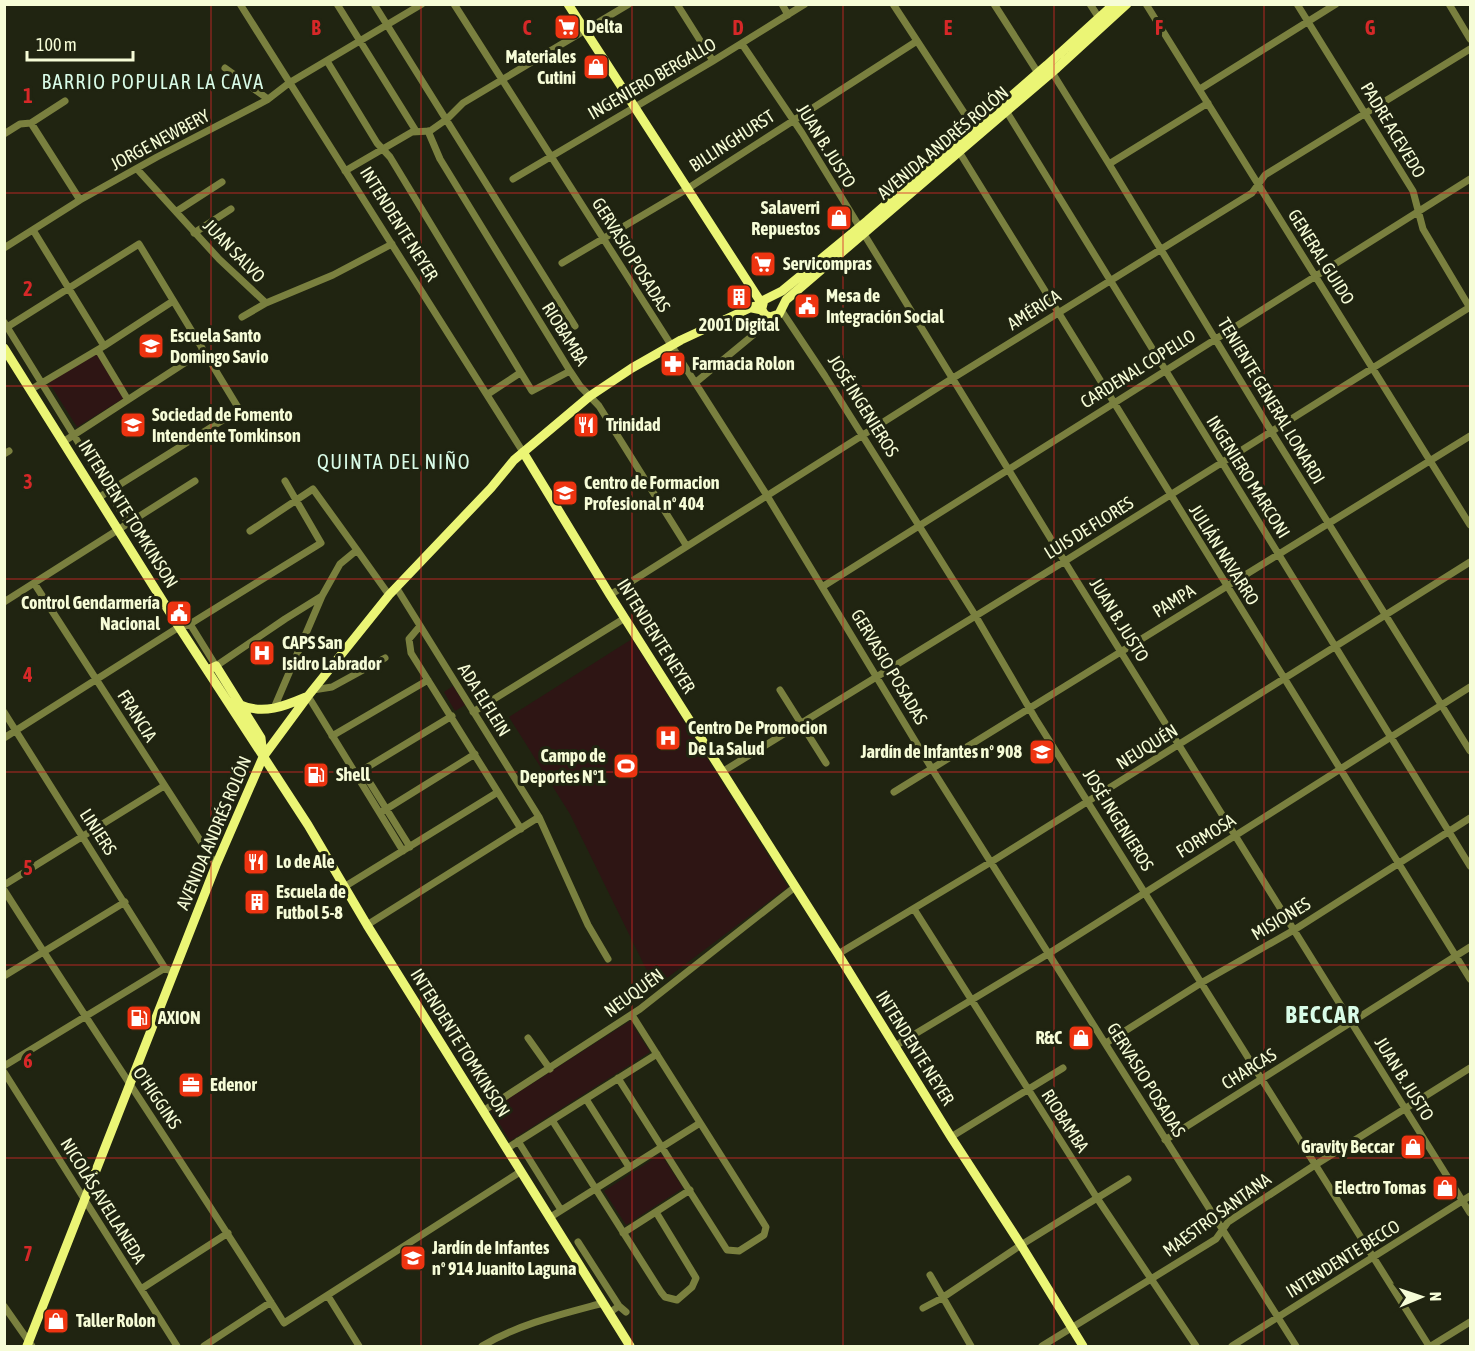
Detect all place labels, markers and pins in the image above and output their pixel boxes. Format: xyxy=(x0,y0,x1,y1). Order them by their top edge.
supermarket icon: Delta xyxy=(552,12,582,42)
place label: Delta xyxy=(586,16,623,37)
place label: Materiales Cutini xyxy=(505,46,577,88)
shop icon: Materiales Cutini xyxy=(581,52,611,82)
place label: Salaverri Repuestos xyxy=(751,197,821,239)
shop icon: Salaverri Repuestos xyxy=(824,203,854,233)
supermarket icon: Servicompras xyxy=(748,249,778,279)
place label: Servicompras xyxy=(783,253,873,274)
building icon: 2001 Digital xyxy=(724,282,754,312)
place label: Mesa de Integración Social xyxy=(826,285,944,327)
public building icon: Mesa de Integración Social xyxy=(792,291,822,321)
place label: 2001 Digital xyxy=(699,314,780,335)
place label: Escuela Santo Domingo Savio xyxy=(170,325,269,367)
school or university icon: Escuela Santo Domingo Savio xyxy=(136,331,166,361)
pharmacy icon: Farmacia Rolon xyxy=(658,349,688,379)
place label: Farmacia Rolon xyxy=(692,353,795,374)
place label: Sociedad de Fomento Intendente Tomkinson xyxy=(152,404,301,446)
school or university icon: Sociedad de Fomento Intendente Tomkinson xyxy=(118,410,148,440)
restaurant icon: Trinidad xyxy=(571,410,601,440)
place label: Trinidad xyxy=(606,414,661,435)
place label: Centro de Formacion Profesional nº 404 xyxy=(584,472,720,514)
school or university icon: Centro de Formacion Profesional nº 404 xyxy=(550,478,580,508)
place label: Control Gendarmería Nacional xyxy=(21,592,160,634)
public building icon: Control Gendarmería Nacional xyxy=(164,598,194,628)
place label: CAPS San Isidro Labrador xyxy=(282,632,382,674)
hospital icon: CAPS San Isidro Labrador xyxy=(247,638,277,668)
place label: Centro De Promocion De La Salud xyxy=(688,717,827,759)
hospital icon: Centro De Promocion De La Salud xyxy=(653,723,683,753)
school or university icon: Jardín de Infantes nº 908 xyxy=(1027,737,1057,767)
place label: Jardín de Infantes nº 908 xyxy=(860,741,1023,762)
place label: Campo de Deportes Nº1 xyxy=(520,745,606,787)
sports icon: Campo de Deportes Nº1 xyxy=(611,751,641,781)
fuel station icon: Shell xyxy=(301,760,331,790)
place label: Shell xyxy=(336,764,370,785)
restaurant icon: Lo de Ale xyxy=(241,847,271,877)
place label: Lo de Ale xyxy=(276,851,335,872)
place label: Escuela de Futbol 5-8 xyxy=(276,881,346,923)
building icon: Escuela de Futbol 5-8 xyxy=(242,887,272,917)
fuel station icon: AXION xyxy=(124,1003,154,1033)
place label: AXION xyxy=(157,1007,201,1028)
shop icon: R&C xyxy=(1066,1023,1096,1053)
place label: R&C xyxy=(1036,1027,1062,1048)
office icon: Edenor xyxy=(176,1070,206,1100)
place label: Edenor xyxy=(210,1074,258,1095)
shop icon: Gravity Beccar xyxy=(1398,1132,1428,1162)
place label: Gravity Beccar xyxy=(1301,1136,1395,1157)
shop icon: Electro Tomas xyxy=(1430,1173,1460,1203)
place label: Electro Tomas xyxy=(1335,1177,1427,1198)
place label: Jardín de Infantes nº 914 Juanito Laguna xyxy=(431,1237,576,1279)
school or university icon: Jardín de Infantes nº 914 Juanito Laguna xyxy=(398,1243,428,1273)
shop icon: Taller Rolon xyxy=(41,1306,71,1336)
place label: Taller Rolon xyxy=(76,1310,156,1331)

